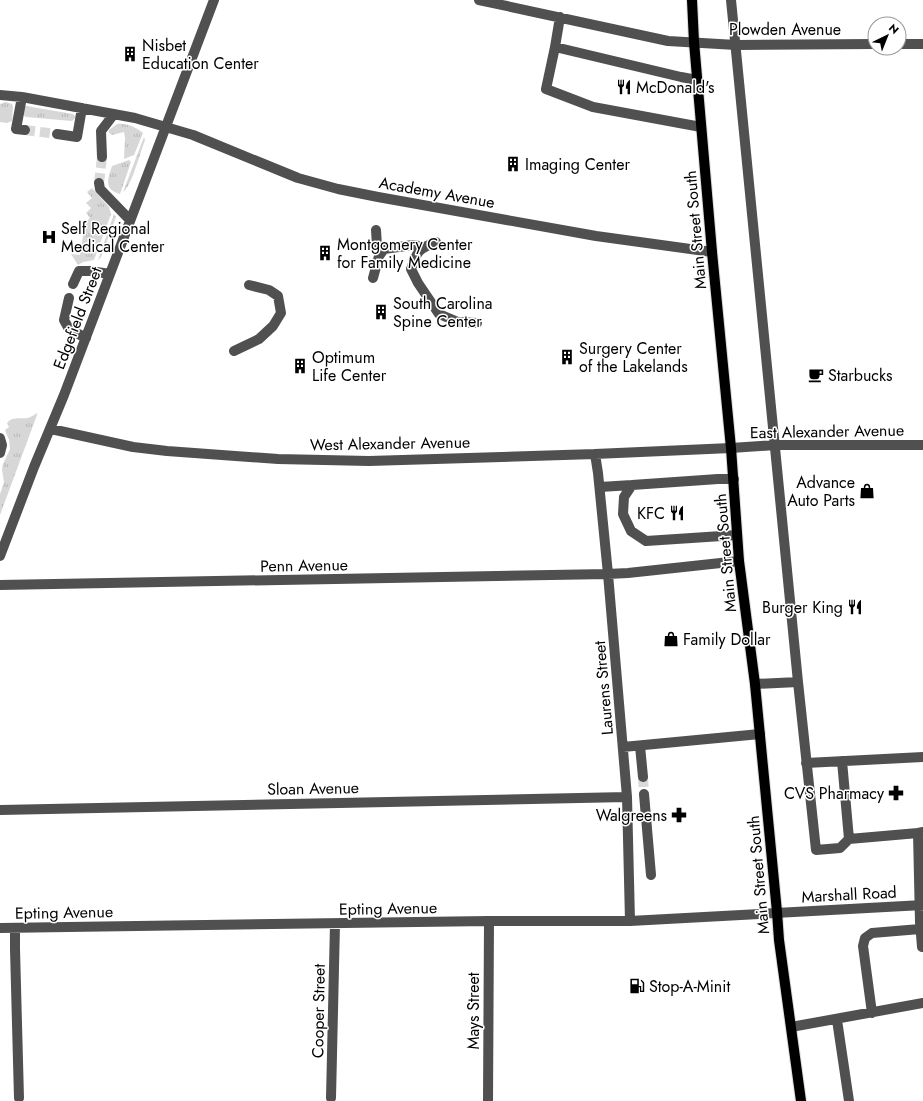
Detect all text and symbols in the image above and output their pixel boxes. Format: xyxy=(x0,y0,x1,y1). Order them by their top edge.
north arrow xyxy=(867,16,907,56)
street label: Plowden Avenue xyxy=(729,18,841,41)
text: N xyxy=(885,20,902,38)
place label: Nisbet Education Center xyxy=(142,34,259,75)
building icon: Nisbet Education Center xyxy=(121,45,139,63)
place label: McDonald's xyxy=(636,76,715,99)
restaurant icon: McDonald's xyxy=(615,78,633,96)
place label: Imaging Center xyxy=(525,153,630,176)
building icon: Imaging Center xyxy=(504,155,522,173)
street label: Main Street South xyxy=(679,170,712,290)
street label: Academy Avenue xyxy=(377,171,497,214)
place label: Self Regional Medical Center xyxy=(61,217,165,258)
hospital icon: Self Regional Medical Center xyxy=(40,228,58,246)
place label: Montgomery Center for Family Medicine xyxy=(337,233,473,274)
building icon: Montgomery Center for Family Medicine xyxy=(316,244,334,262)
street label: Edgefield Street xyxy=(47,263,108,373)
place label: South Carolina Spine Center xyxy=(393,292,493,333)
building icon: South Carolina Spine Center xyxy=(372,303,390,321)
place label: Surgery Center of the Lakelands xyxy=(579,337,688,378)
place label: Optimum Life Center xyxy=(312,346,387,387)
building icon: Surgery Center of the Lakelands xyxy=(558,348,576,366)
building icon: Optimum Life Center xyxy=(291,357,309,375)
place label: Starbucks xyxy=(828,364,892,387)
cafe icon: Starbucks xyxy=(807,366,825,384)
street label: East Alexander Avenue xyxy=(750,419,904,444)
street label: West Alexander Avenue xyxy=(310,431,470,456)
place label: Advance Auto Parts xyxy=(787,471,855,512)
shop icon: Advance Auto Parts xyxy=(858,482,876,500)
street label: Main Street South xyxy=(709,493,742,613)
place label: KFC xyxy=(637,502,665,525)
restaurant icon: KFC xyxy=(668,504,686,522)
street label: Penn Avenue xyxy=(260,553,348,578)
place label: Burger King xyxy=(762,596,843,619)
restaurant icon: Burger King xyxy=(846,598,864,616)
place label: Family Dollar xyxy=(683,628,771,651)
shop icon: Family Dollar xyxy=(662,630,680,648)
street label: Laurens Street xyxy=(588,640,619,736)
street label: Sloan Avenue xyxy=(267,776,359,801)
place label: CVS Pharmacy xyxy=(784,782,885,805)
pharmacy icon: CVS Pharmacy xyxy=(887,784,905,802)
place label: Walgreens xyxy=(596,804,667,827)
pharmacy icon: Walgreens xyxy=(670,806,688,824)
street label: Main Street South xyxy=(742,815,775,935)
street label: Marshall Road xyxy=(801,881,897,908)
street label: Epting Avenue xyxy=(339,896,437,921)
street label: Epting Avenue xyxy=(15,900,113,925)
street label: Cooper Street xyxy=(306,964,331,1058)
street label: Mays Street xyxy=(462,972,485,1050)
place label: Stop-A-Minit xyxy=(649,975,730,998)
fuel station icon: Stop-A-Minit xyxy=(628,977,646,995)

